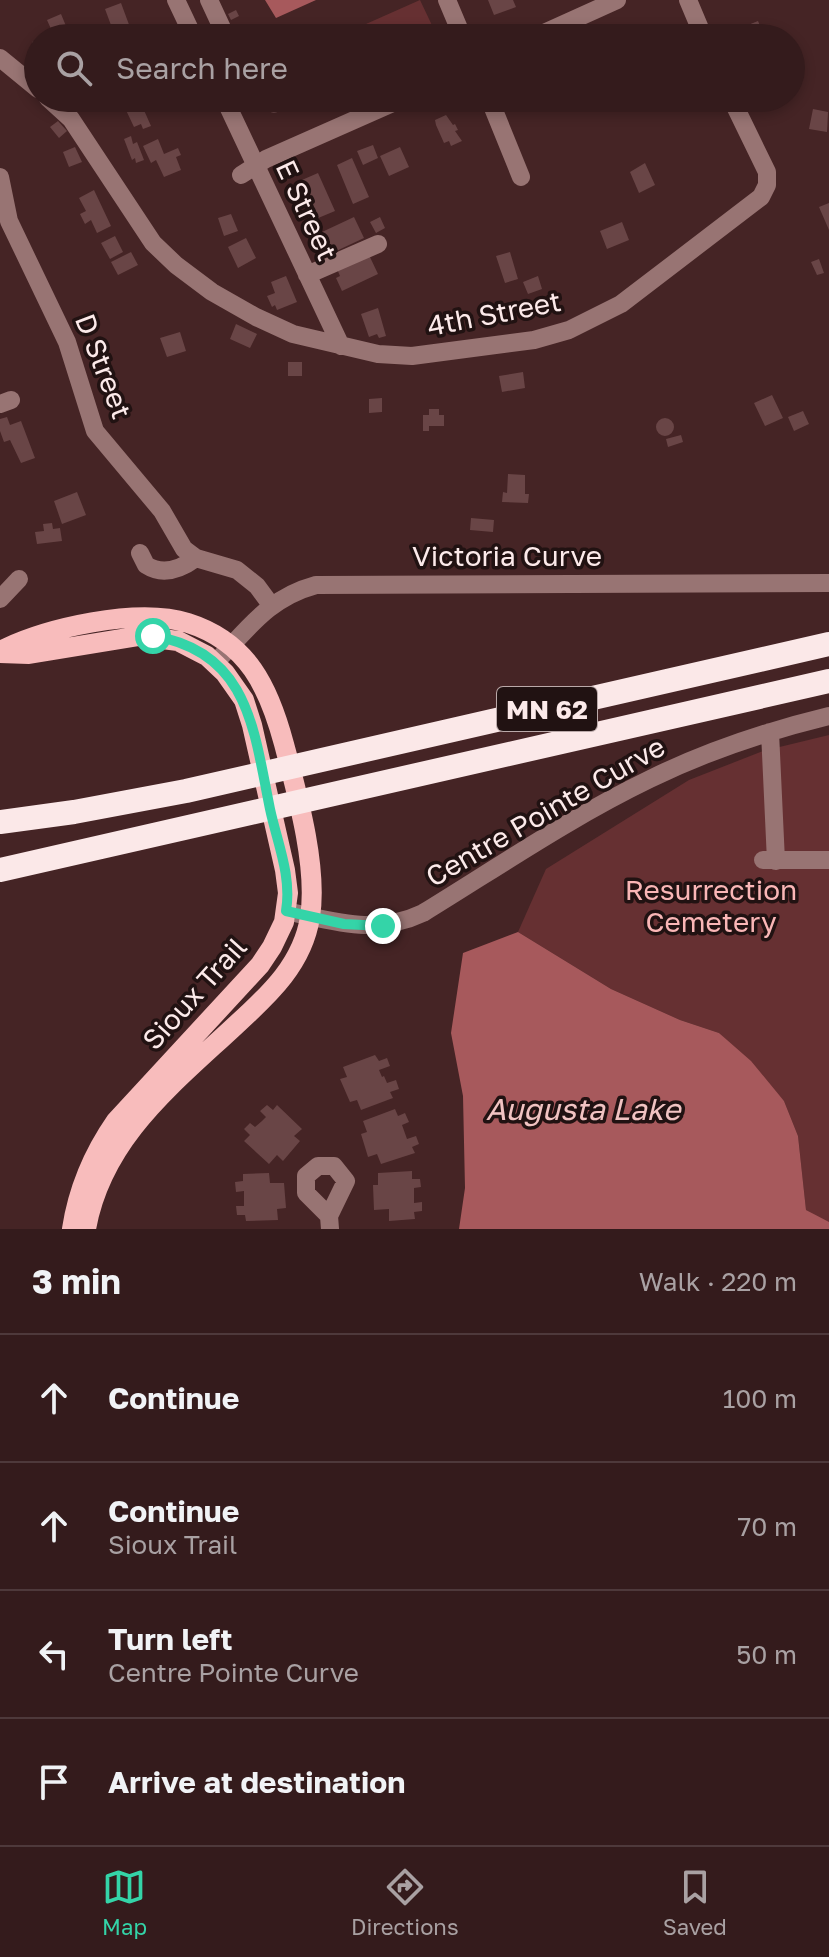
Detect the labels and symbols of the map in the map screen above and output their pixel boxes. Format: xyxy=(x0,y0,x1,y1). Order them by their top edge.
street label: E Street xyxy=(269,155,345,265)
street label: 4th Street xyxy=(424,284,564,342)
street label: D Street xyxy=(69,309,139,423)
street label: Victoria Curve xyxy=(412,539,602,572)
route start xyxy=(135,618,171,654)
road number: MN 62 xyxy=(497,687,597,731)
street label: Centre Pointe Curve xyxy=(420,729,670,893)
park label: Resurrection Cemetery xyxy=(625,873,797,938)
route end xyxy=(365,908,401,944)
street label: Sioux Trail xyxy=(135,930,253,1056)
water label: Augusta Lake xyxy=(486,1091,683,1127)

